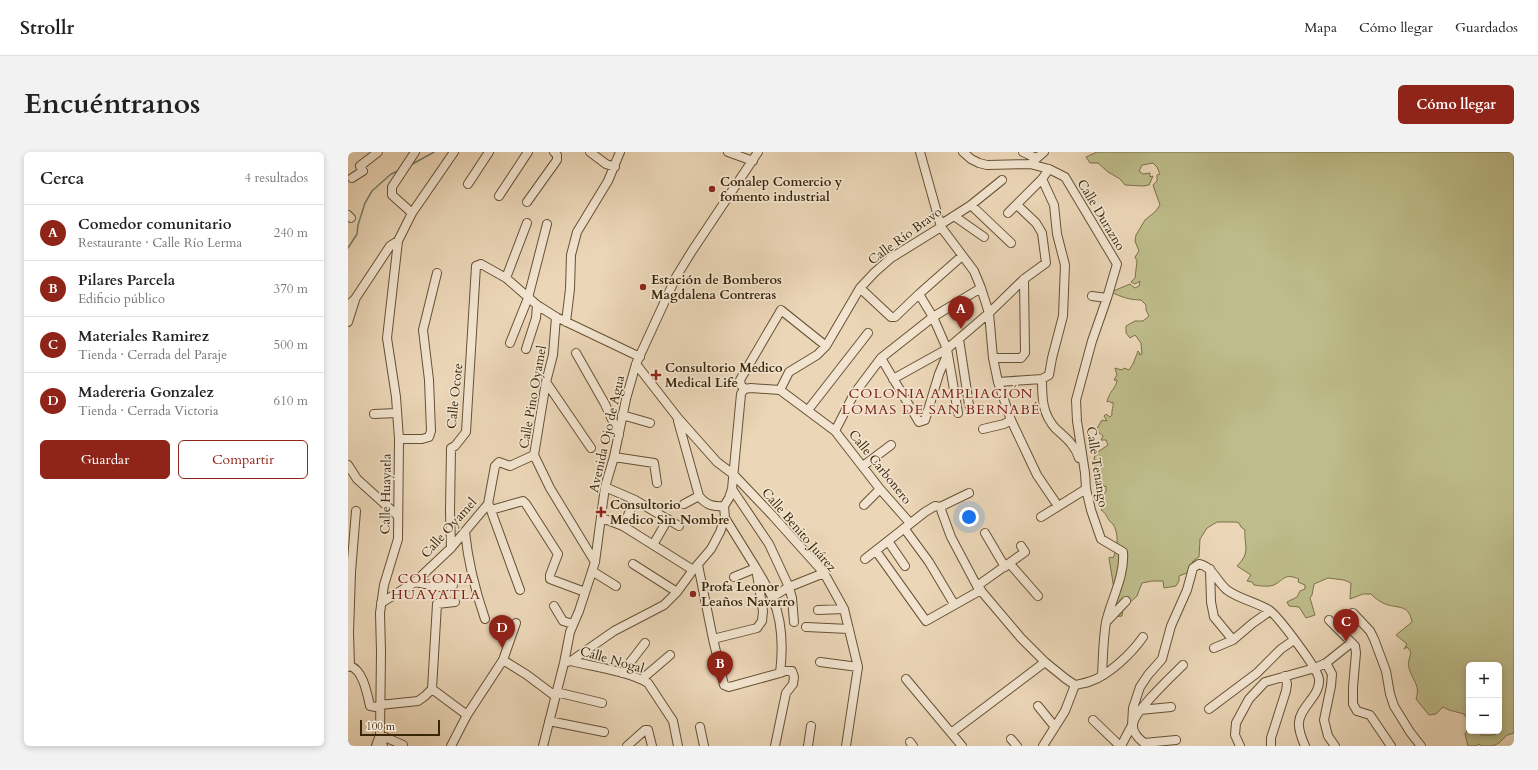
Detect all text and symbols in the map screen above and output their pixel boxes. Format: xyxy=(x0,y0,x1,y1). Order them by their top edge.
text: Strollr xyxy=(20,15,74,41)
text: Mapa xyxy=(1304,18,1337,37)
text: Cómo llegar xyxy=(1359,18,1433,37)
text: Guardados xyxy=(1455,18,1518,37)
text: Encuéntranos xyxy=(24,85,200,123)
button: Cómo llegar xyxy=(1398,85,1514,124)
text: Cerca xyxy=(40,167,84,190)
text: 4 resultados xyxy=(244,169,308,187)
place label: Conalep Comercio y fomento industrial xyxy=(720,173,843,206)
street label: Calle Durazno xyxy=(1073,176,1129,254)
marker: Conalep Comercio y fomento industrial xyxy=(707,184,717,194)
street label: Calle Río Bravo xyxy=(864,203,946,269)
text: Comedor comunitario xyxy=(78,214,232,234)
text: A xyxy=(48,224,58,242)
text: 240 m xyxy=(274,224,308,242)
text: Restaurante · Calle Río Lerma xyxy=(78,234,242,252)
text: Pilares Parcela xyxy=(78,270,175,290)
place label: Estación de Bomberos Magdalena Contreras xyxy=(651,271,782,304)
text: B xyxy=(48,280,58,298)
text: 370 m xyxy=(274,280,308,298)
marker: Estación de Bomberos Magdalena Contreras xyxy=(638,282,648,292)
text: Edificio público xyxy=(78,290,165,308)
pin: A xyxy=(948,296,974,329)
text: Materiales Ramirez xyxy=(78,326,209,346)
text: C xyxy=(48,336,58,354)
text: 500 m xyxy=(274,336,308,354)
street label: Calle Pino Oyamel xyxy=(515,343,551,450)
text: Tienda · Cerrada del Paraje xyxy=(78,346,227,364)
place label: Consultorio Medico Medical Life xyxy=(665,359,783,392)
street label: Calle Ocote xyxy=(443,362,467,430)
marker: Consultorio Medico Medical Life xyxy=(650,369,662,381)
street label: Avenida Ojo de Agua xyxy=(585,373,629,494)
text: Madereria Gonzalez xyxy=(78,382,214,402)
district label: COLONIA AMPLIACIÓN LOMAS DE SAN BERNABÉ xyxy=(842,384,1040,419)
text: D xyxy=(47,392,59,410)
text: 610 m xyxy=(274,392,308,410)
text: Tienda · Cerrada Victoria xyxy=(78,402,219,420)
street label: Calle Tenango xyxy=(1082,425,1112,509)
street label: Calle Carbonero xyxy=(844,426,916,508)
button: Guardar xyxy=(40,440,170,479)
button: Compartir xyxy=(178,440,308,479)
street label: Calle Huayatla xyxy=(376,453,396,535)
street label: Calle Benito Juárez xyxy=(758,484,841,576)
street label: Calle Oyamel xyxy=(417,493,481,562)
place label: Consultorio Medico Sin Nombre xyxy=(610,496,730,529)
marker: Consultorio Medico Sin Nombre xyxy=(595,506,607,518)
your location xyxy=(959,507,979,527)
district label: COLONIA HUAYATLA xyxy=(391,569,481,604)
place label: Profa Leonor Leaños Navarro xyxy=(701,578,795,611)
marker: Profa Leonor Leaños Navarro xyxy=(688,589,698,599)
pin: C xyxy=(1333,609,1359,642)
pin: D xyxy=(489,615,515,648)
street label: Calle Nogal xyxy=(578,642,647,678)
pin: B xyxy=(707,651,733,684)
map controls xyxy=(1466,662,1502,734)
button: + xyxy=(1466,662,1502,698)
button: − xyxy=(1466,698,1502,734)
scale bar xyxy=(360,718,440,737)
text: 100 m xyxy=(366,719,395,734)

